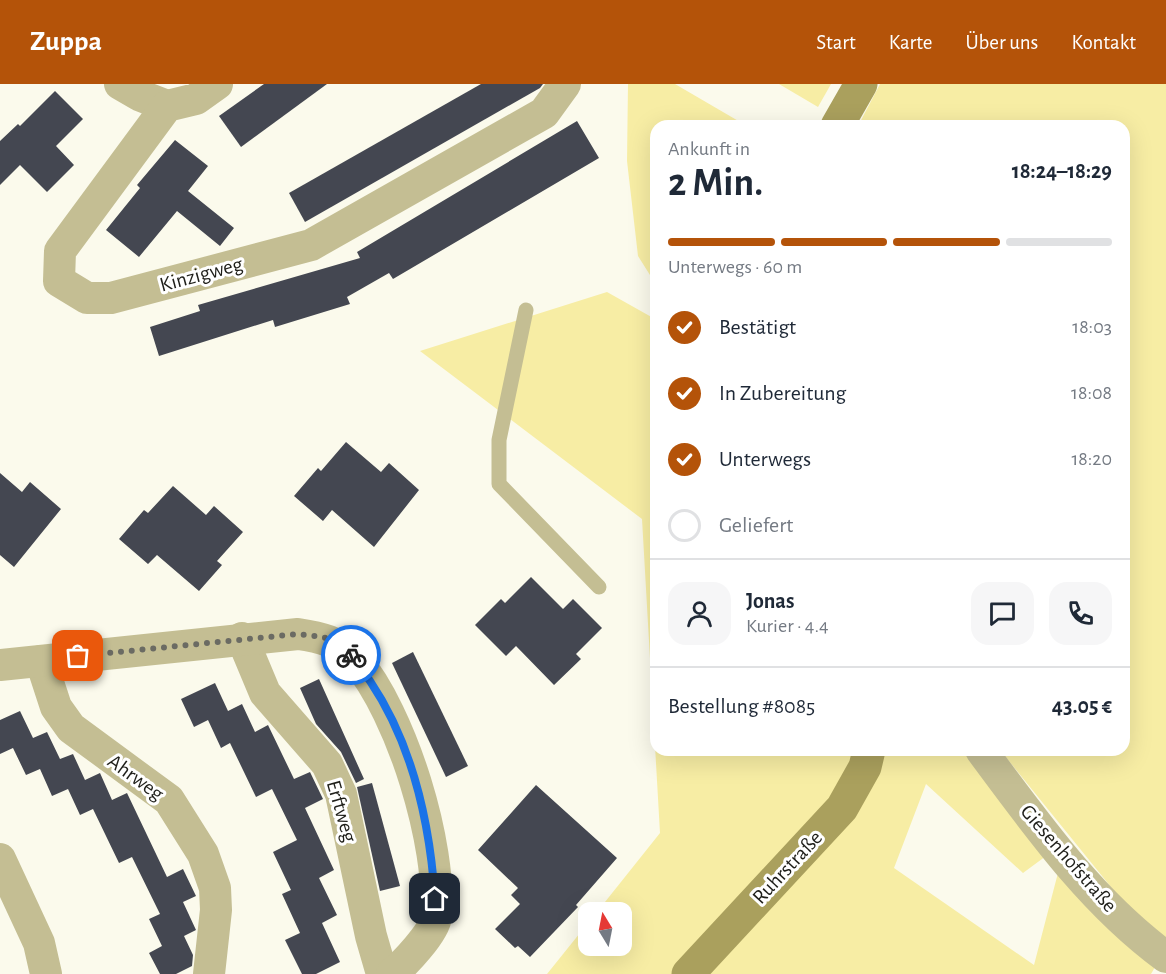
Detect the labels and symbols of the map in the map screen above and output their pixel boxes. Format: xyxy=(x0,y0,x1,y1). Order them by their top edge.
street label: Kinzigweg xyxy=(157,253,246,296)
courier xyxy=(321,625,381,685)
pin xyxy=(52,630,103,681)
street label: Ahrweg xyxy=(104,750,168,805)
street label: Erftweg xyxy=(323,778,361,845)
street label: Giesenhofstraße xyxy=(1016,801,1121,916)
street label: Ruhrstraße xyxy=(748,827,826,908)
pin xyxy=(409,873,460,924)
north arrow xyxy=(578,902,632,956)

